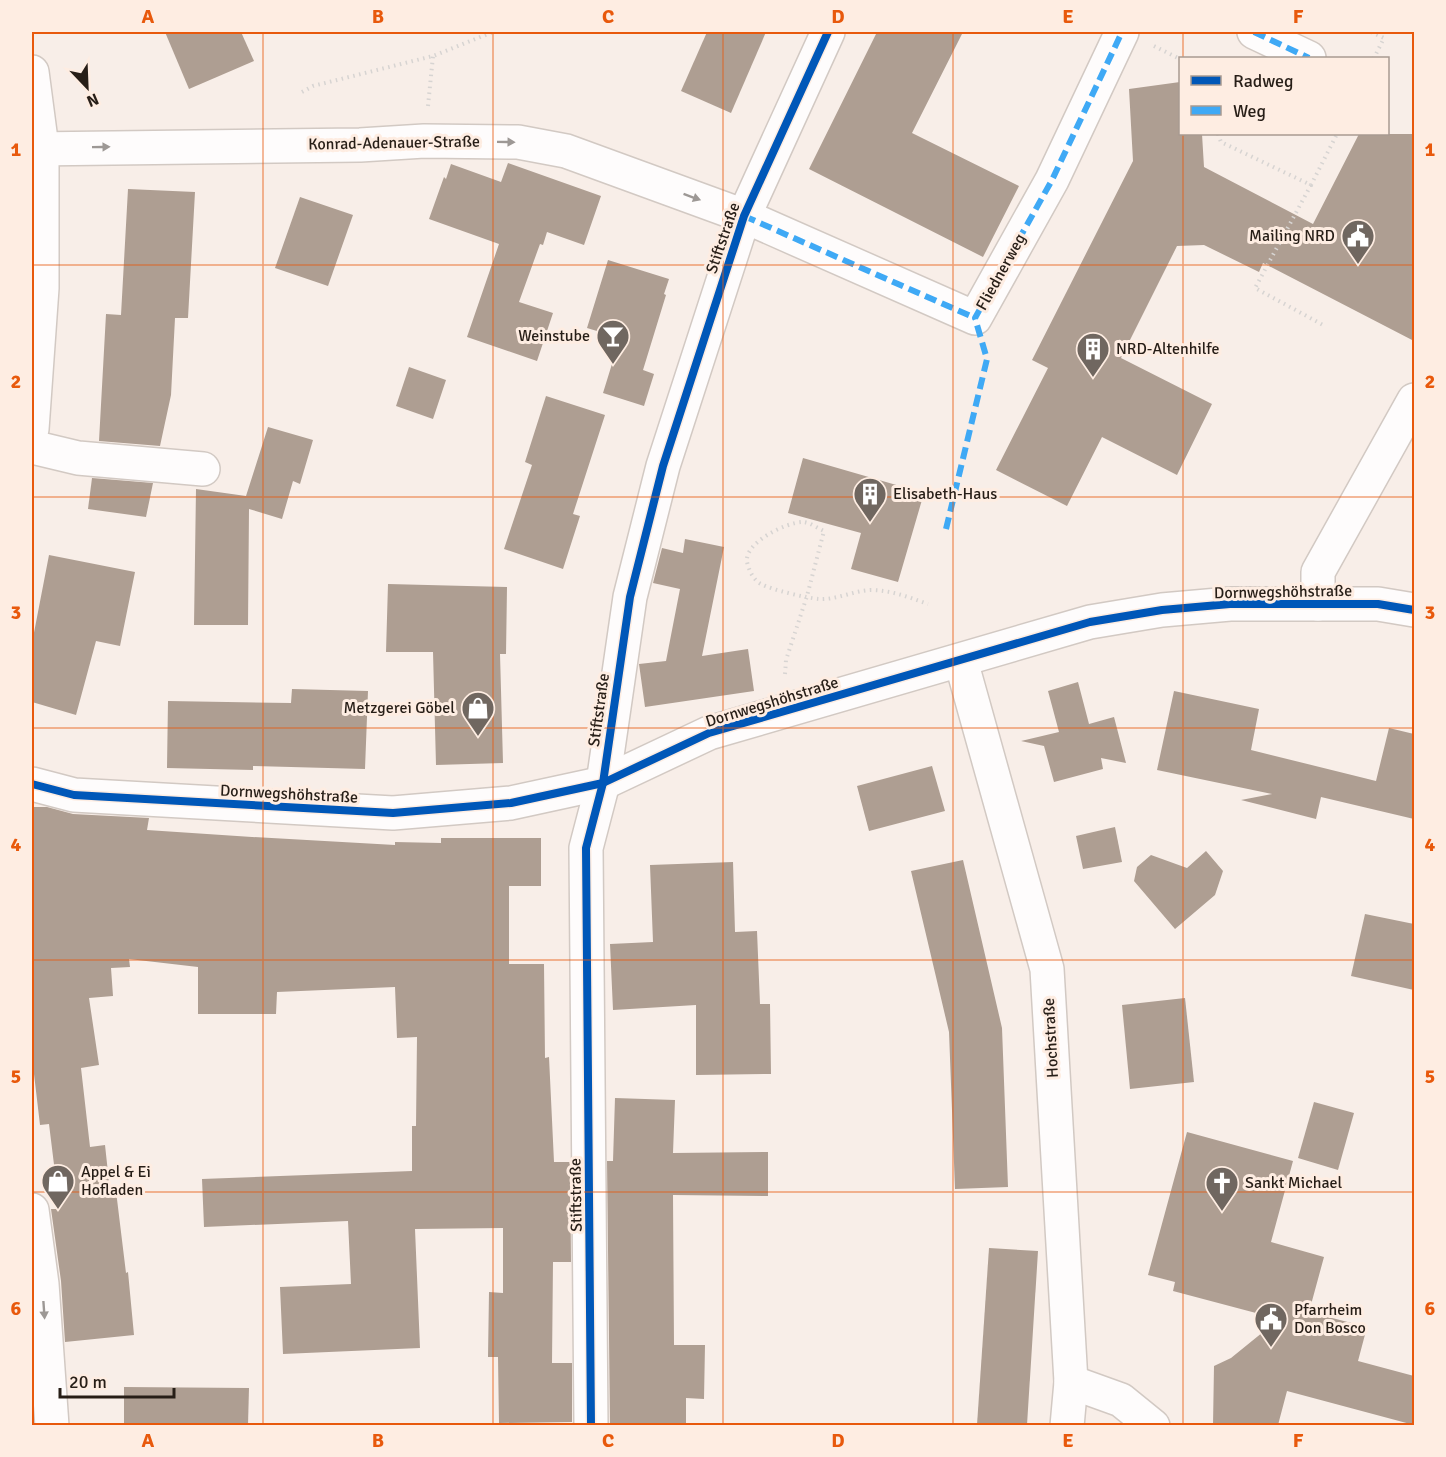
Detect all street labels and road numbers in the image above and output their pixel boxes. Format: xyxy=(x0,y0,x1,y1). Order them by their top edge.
street label: Konrad-Adenauer-Straße xyxy=(308,132,480,154)
street label: Stiftstraße xyxy=(702,200,744,276)
street label: Fliednerweg xyxy=(972,230,1030,314)
street label: Dornwegshöhstraße xyxy=(1214,581,1352,603)
street label: Stiftstraße xyxy=(584,672,614,748)
street label: Dornwegshöhstraße xyxy=(703,672,841,732)
street label: Dornwegshöhstraße xyxy=(220,780,358,808)
street label: Hochstraße xyxy=(1039,998,1063,1078)
street label: Stiftstraße xyxy=(565,1158,587,1232)

